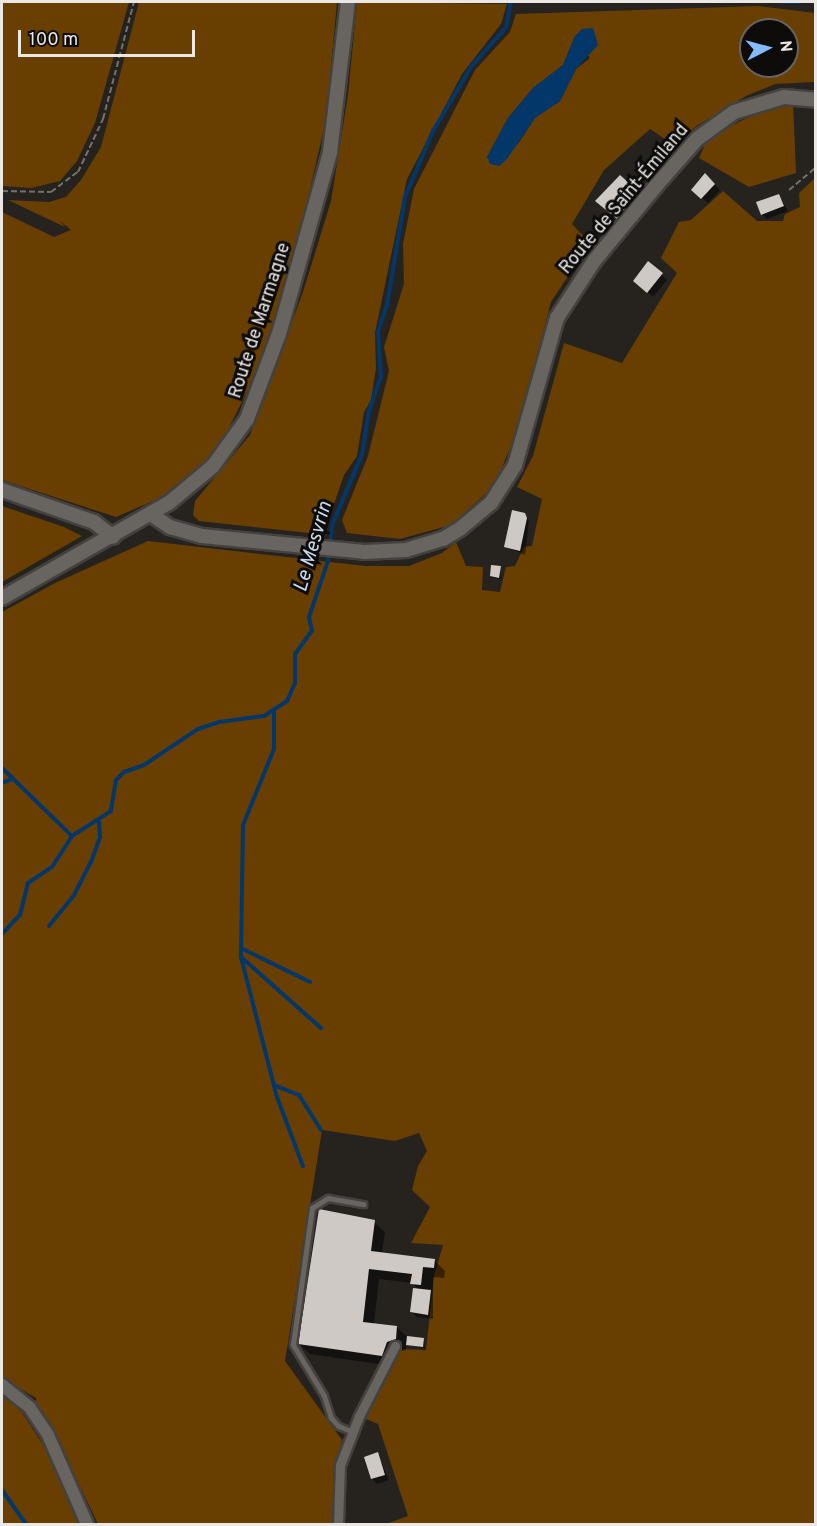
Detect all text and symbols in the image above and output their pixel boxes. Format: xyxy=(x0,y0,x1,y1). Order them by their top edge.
scale bar xyxy=(21,18,198,56)
north arrow xyxy=(739,18,799,78)
text: 100 m xyxy=(29,29,78,52)
text: N xyxy=(774,40,795,53)
street label: Route de Saint-Émiland xyxy=(556,121,694,279)
street label: Route de Marmagne xyxy=(226,241,296,401)
water label: Le Mesvrin xyxy=(290,499,338,595)

